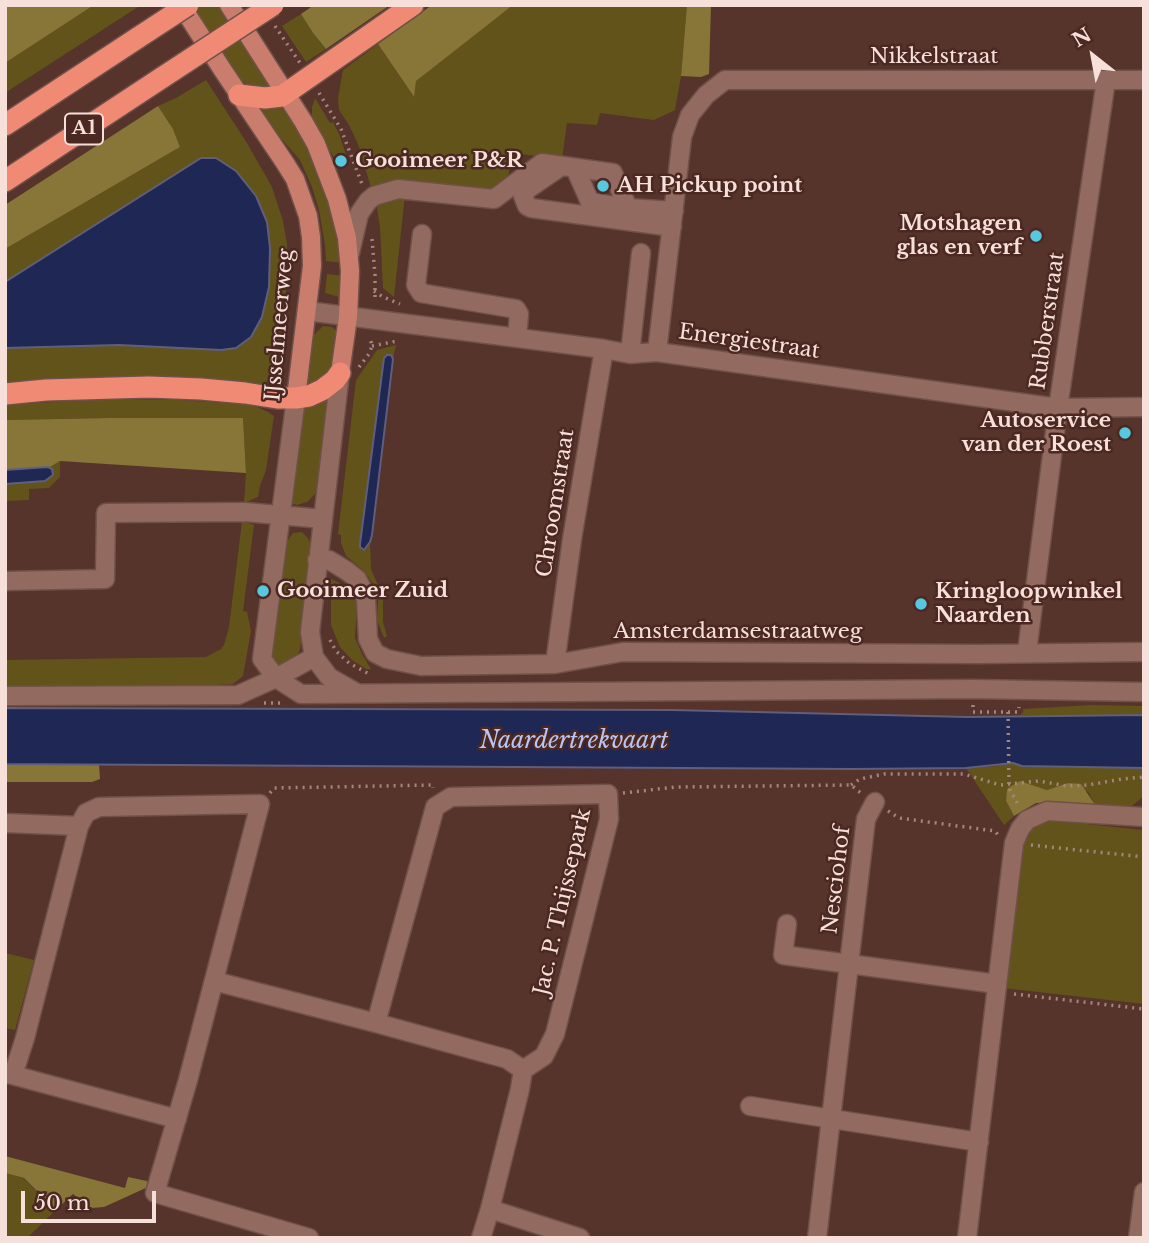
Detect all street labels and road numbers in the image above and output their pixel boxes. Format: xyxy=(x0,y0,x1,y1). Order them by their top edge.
street label: Nikkelstraat xyxy=(870,44,998,70)
road number: A1 xyxy=(65,113,103,144)
street label: IJsselmeerweg xyxy=(261,248,299,402)
street label: Rubberstraat xyxy=(1026,251,1070,391)
street label: Energiestraat xyxy=(677,320,821,364)
street label: Chroomstraat xyxy=(532,427,580,579)
street label: Amsterdamsestraatweg xyxy=(614,619,862,645)
street label: Jac. P. Thijssepark xyxy=(529,806,597,998)
street label: Nesciohof xyxy=(818,824,856,936)

